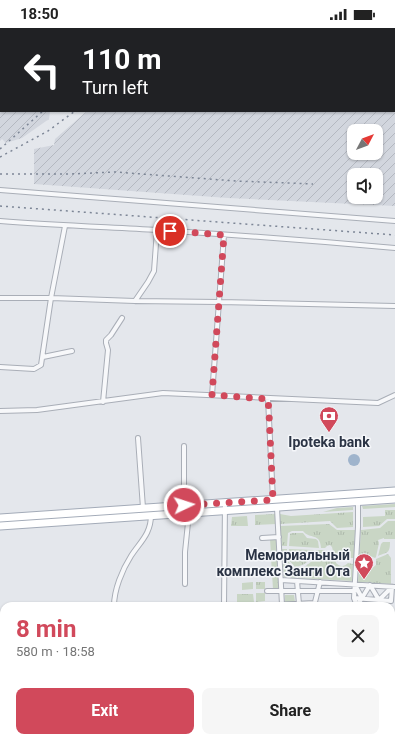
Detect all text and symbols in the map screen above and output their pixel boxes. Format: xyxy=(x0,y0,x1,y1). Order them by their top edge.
text: 18:50 xyxy=(20,5,59,23)
text: 110 m xyxy=(82,43,161,76)
icon: left xyxy=(16,44,68,96)
text: Turn left xyxy=(82,77,148,98)
north arrow xyxy=(347,124,383,160)
map controls xyxy=(347,124,383,204)
button: sound xyxy=(347,168,383,204)
pin xyxy=(153,214,187,248)
icon: arrive xyxy=(159,220,181,242)
bank icon: Ipoteka bank xyxy=(318,405,340,433)
place label: Ipoteka bank xyxy=(288,434,370,450)
position arrow xyxy=(163,484,205,526)
place label: Мемориальный комплекс Занги Ота xyxy=(216,547,351,579)
place icon: Мемориальный комплекс Занги Ота xyxy=(353,552,375,580)
text: 8 min xyxy=(16,615,76,643)
button: close xyxy=(337,615,379,657)
text: 580 m · 18:58 xyxy=(16,644,95,659)
button: Exit xyxy=(16,688,194,734)
button: Share xyxy=(202,688,379,734)

